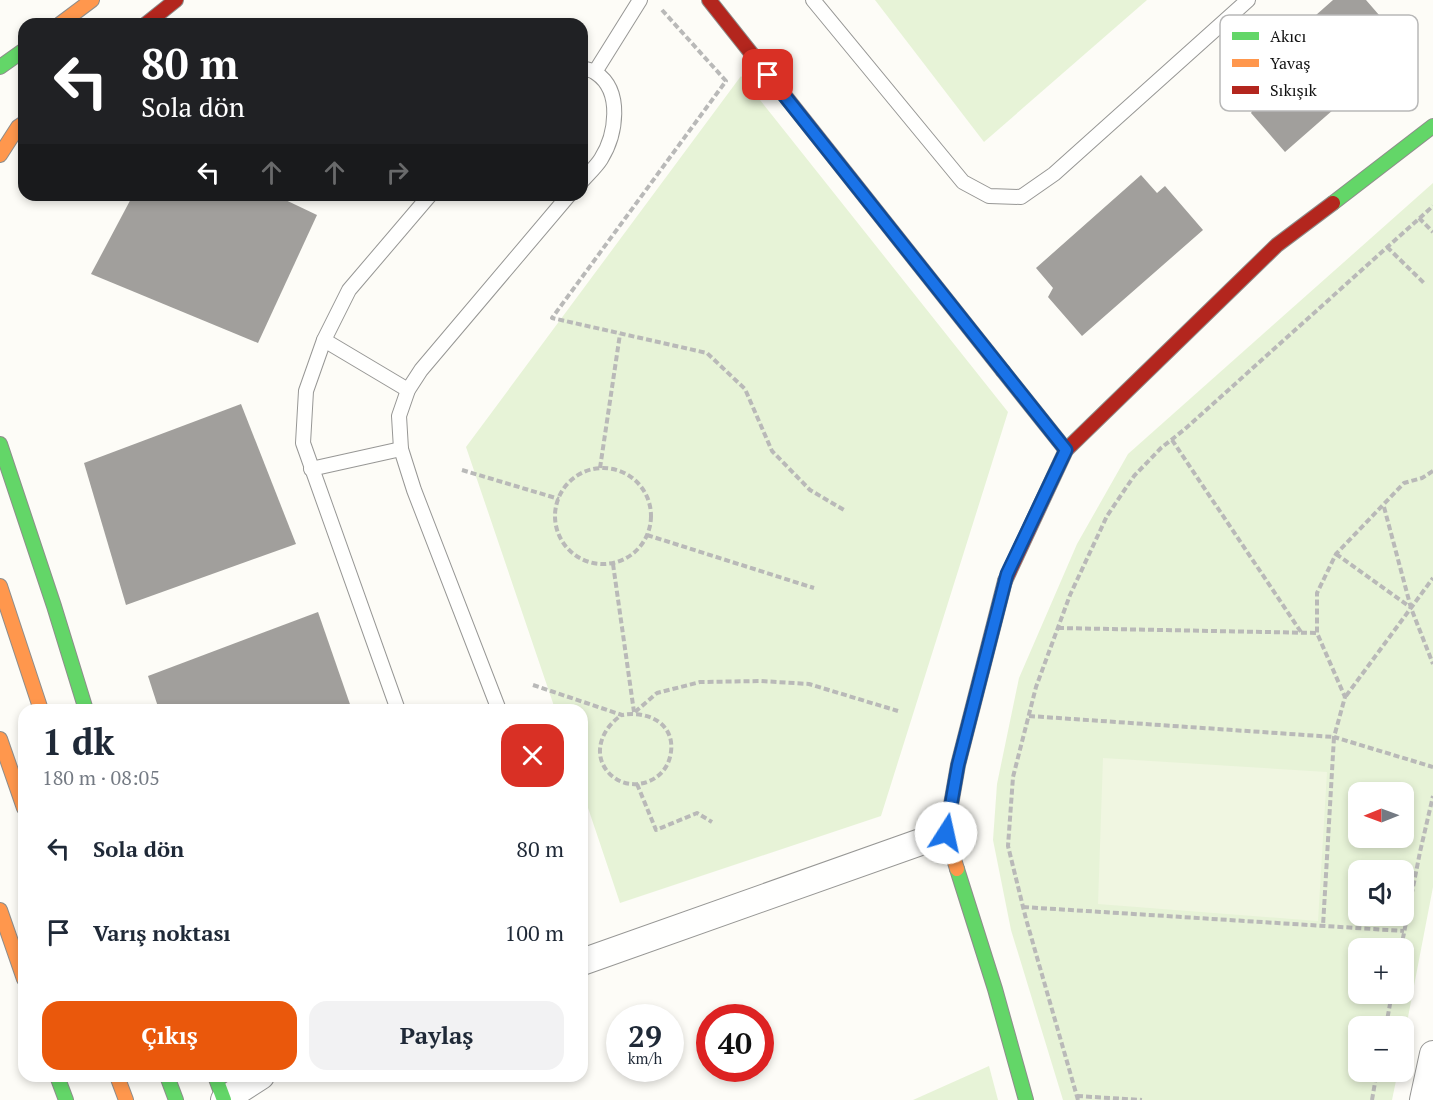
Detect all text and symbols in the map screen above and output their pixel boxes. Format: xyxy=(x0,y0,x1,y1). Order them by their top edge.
legend xyxy=(1220,15,1418,111)
text: Akıcı xyxy=(1270,25,1306,47)
text: 80 m xyxy=(141,35,239,91)
icon: left xyxy=(42,42,120,120)
pin xyxy=(742,49,793,100)
text: Yavaş xyxy=(1270,52,1311,74)
icon: arrive xyxy=(751,58,784,91)
text: Sıkışık xyxy=(1270,79,1318,101)
text: Sola dön xyxy=(141,89,245,125)
icon: left xyxy=(192,156,225,189)
icon: ahead xyxy=(255,156,288,189)
icon: ahead xyxy=(318,156,351,189)
icon: right xyxy=(381,156,414,189)
text: 1 dk xyxy=(42,718,115,765)
button: close xyxy=(501,724,564,787)
text: 180 m · 08:05 xyxy=(42,764,160,791)
north arrow xyxy=(1348,782,1414,848)
map controls xyxy=(1348,782,1414,1082)
position arrow xyxy=(914,801,978,865)
icon: left xyxy=(42,832,75,865)
text: Sola dön xyxy=(93,834,184,863)
text: 80 m xyxy=(516,834,564,863)
button: sound xyxy=(1348,860,1414,926)
icon: arrive xyxy=(42,916,75,949)
text: Varış noktası xyxy=(93,918,231,947)
text: 100 m xyxy=(504,918,564,947)
button: + xyxy=(1348,938,1414,1004)
button: Çıkış xyxy=(42,1001,297,1070)
button: Paylaş xyxy=(309,1001,564,1070)
speed limit sign: 40 xyxy=(696,1004,774,1082)
text: 29 xyxy=(628,1016,662,1056)
button: − xyxy=(1348,1016,1414,1082)
text: km/h xyxy=(628,1048,662,1068)

